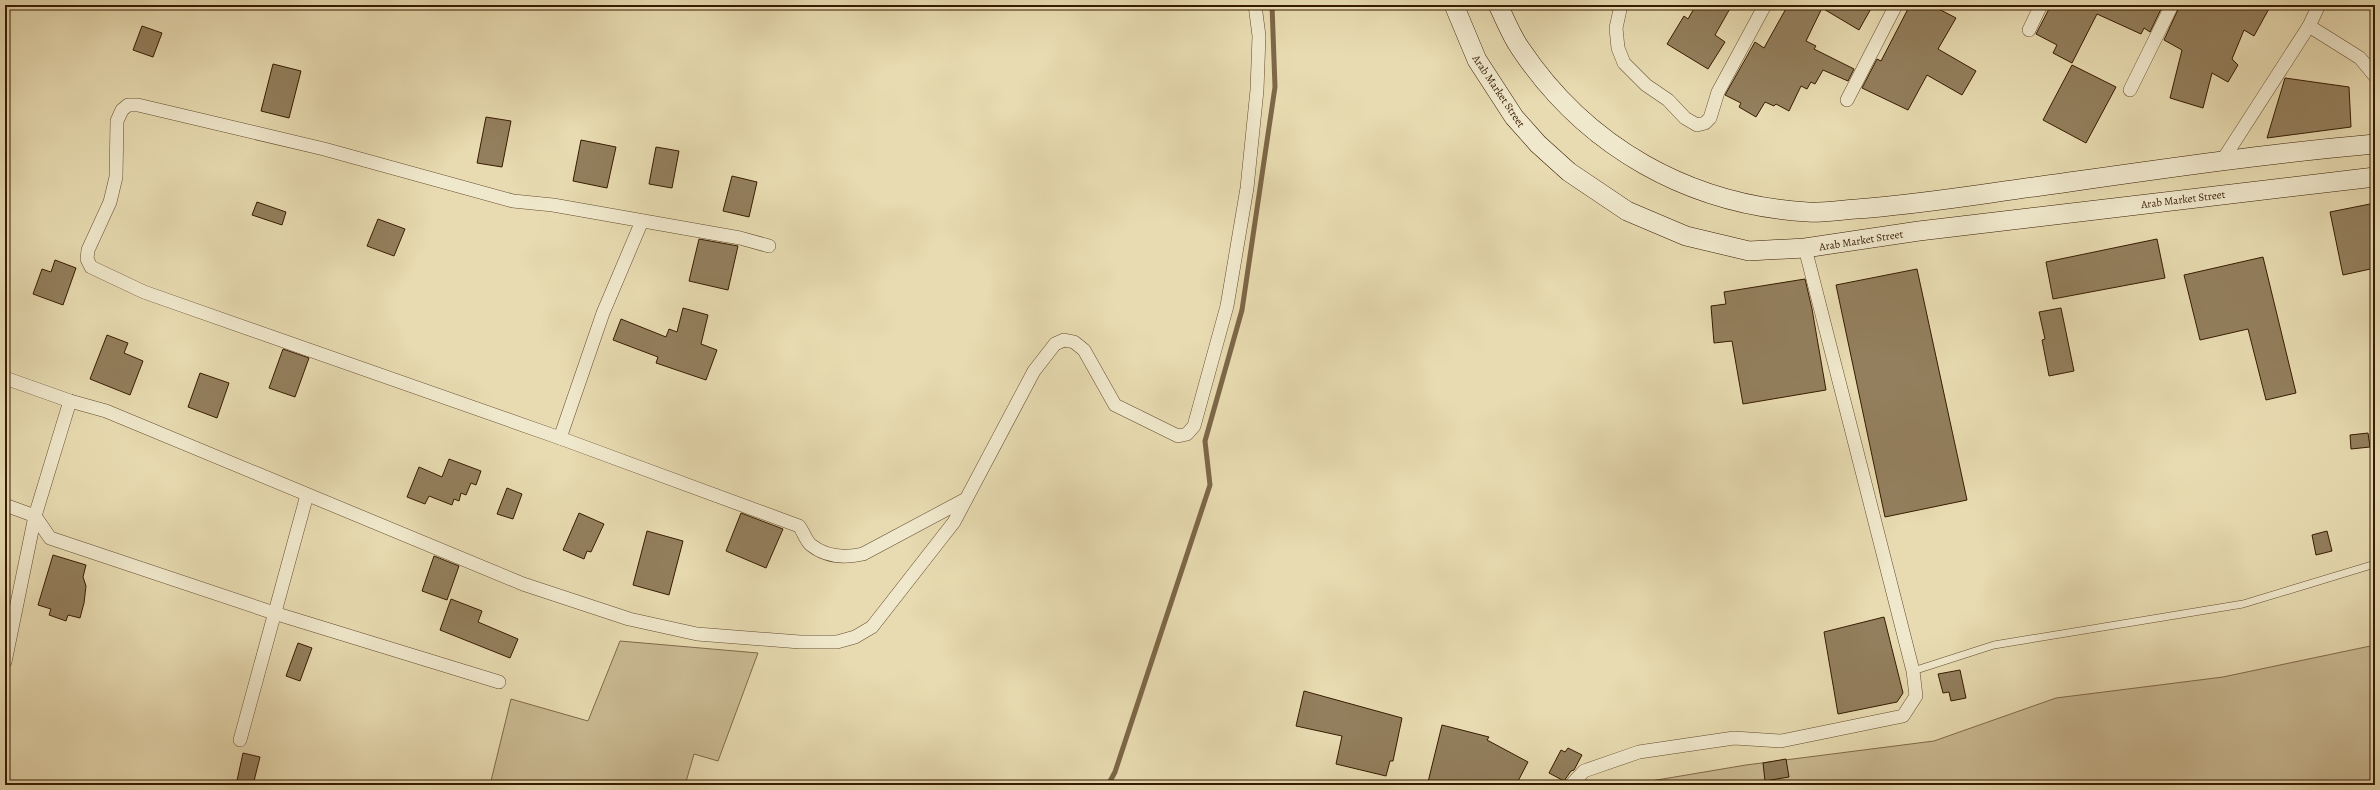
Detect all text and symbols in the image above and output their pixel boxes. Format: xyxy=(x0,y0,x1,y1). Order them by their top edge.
street label: Arab Market Street xyxy=(1468,51,1529,131)
street label: Arab Market Street xyxy=(2139,187,2226,212)
street label: Arab Market Street xyxy=(1817,226,1904,255)

